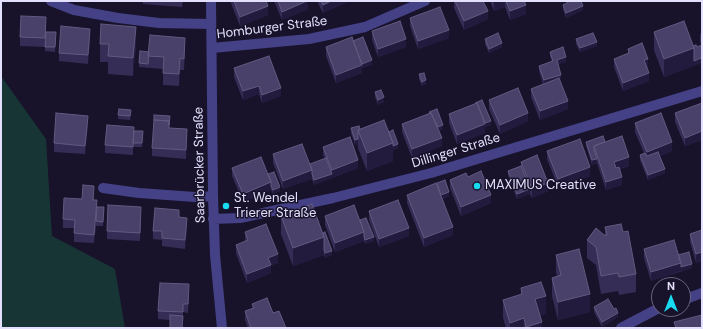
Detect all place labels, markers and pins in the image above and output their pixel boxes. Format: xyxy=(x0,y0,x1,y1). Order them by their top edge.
place label: MAXIMUS Creative xyxy=(485,178,596,194)
marker: MAXIMUS Creative xyxy=(472,181,482,191)
place label: St. Wendel Trierer Straße xyxy=(234,191,316,222)
marker: St. Wendel Trierer Straße xyxy=(221,201,231,211)

